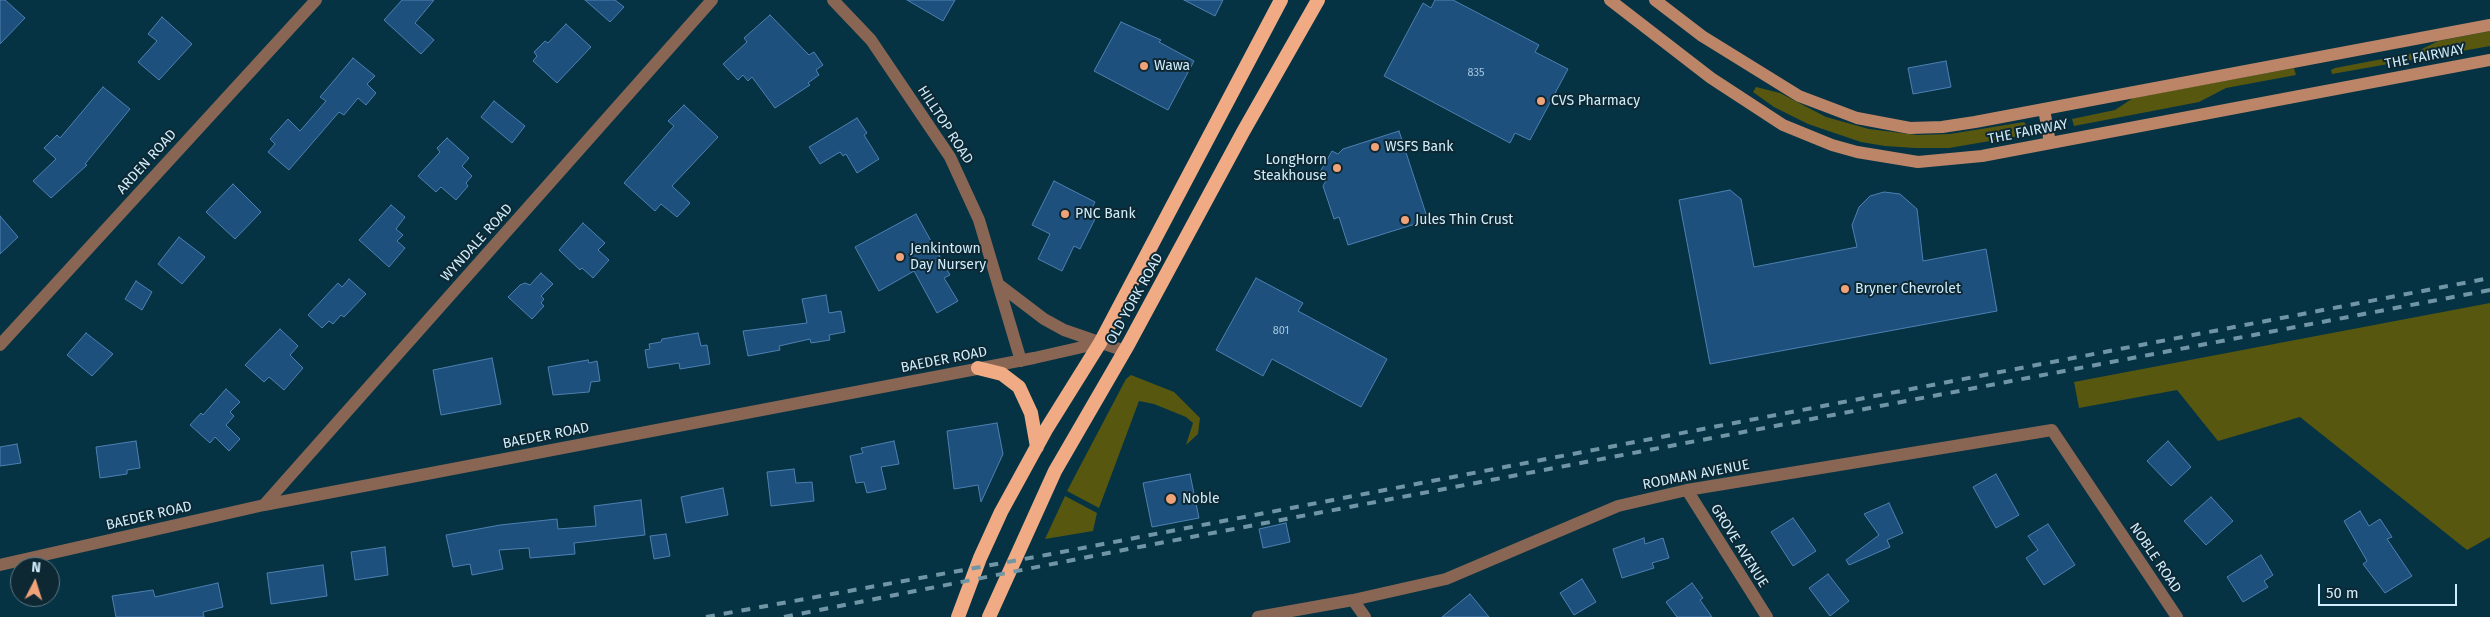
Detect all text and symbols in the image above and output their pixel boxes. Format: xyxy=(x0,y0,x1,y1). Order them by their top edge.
street label: THE FAIRWAY xyxy=(2383,41,2467,73)
place label: Wawa xyxy=(1154,58,1190,74)
marker: Wawa xyxy=(1138,60,1150,72)
house number: 835 xyxy=(1467,66,1485,80)
street label: HILLTOP ROAD xyxy=(914,83,976,167)
place label: CVS Pharmacy xyxy=(1551,93,1640,109)
marker: CVS Pharmacy xyxy=(1535,95,1547,107)
street label: THE FAIRWAY xyxy=(1986,116,2070,148)
street label: ARDEN ROAD xyxy=(114,126,180,198)
place label: WSFS Bank xyxy=(1385,139,1453,155)
marker: WSFS Bank xyxy=(1369,141,1381,153)
place label: LongHorn Steakhouse xyxy=(1254,152,1327,184)
marker: LongHorn Steakhouse xyxy=(1331,162,1343,174)
street label: WYNDALE ROAD xyxy=(438,201,516,285)
place label: PNC Bank xyxy=(1075,206,1136,222)
marker: PNC Bank xyxy=(1059,208,1071,220)
place label: Jules Thin Crust xyxy=(1415,212,1513,228)
marker: Jules Thin Crust xyxy=(1399,214,1411,226)
place label: Jenkintown Day Nursery xyxy=(910,241,986,274)
street label: OLD YORK ROAD xyxy=(1103,250,1167,348)
marker: Jenkintown Day Nursery xyxy=(894,251,906,263)
place label: Bryner Chevrolet xyxy=(1855,281,1961,297)
marker: Bryner Chevrolet xyxy=(1839,283,1851,295)
house number: 801 xyxy=(1273,324,1289,338)
street label: BAEDER ROAD xyxy=(899,343,989,377)
street label: BAEDER ROAD xyxy=(501,419,591,453)
street label: RODMAN AVENUE xyxy=(1641,456,1751,494)
place label: Noble xyxy=(1182,491,1220,507)
marker: Noble xyxy=(1164,492,1178,506)
street label: BAEDER ROAD xyxy=(104,498,194,534)
street label: GROVE AVENUE xyxy=(1707,501,1771,591)
street label: NOBLE ROAD xyxy=(2125,520,2185,596)
north arrow xyxy=(10,557,60,607)
text: N xyxy=(31,559,42,576)
scale bar xyxy=(2320,574,2459,606)
text: 50 m xyxy=(2326,584,2359,602)

